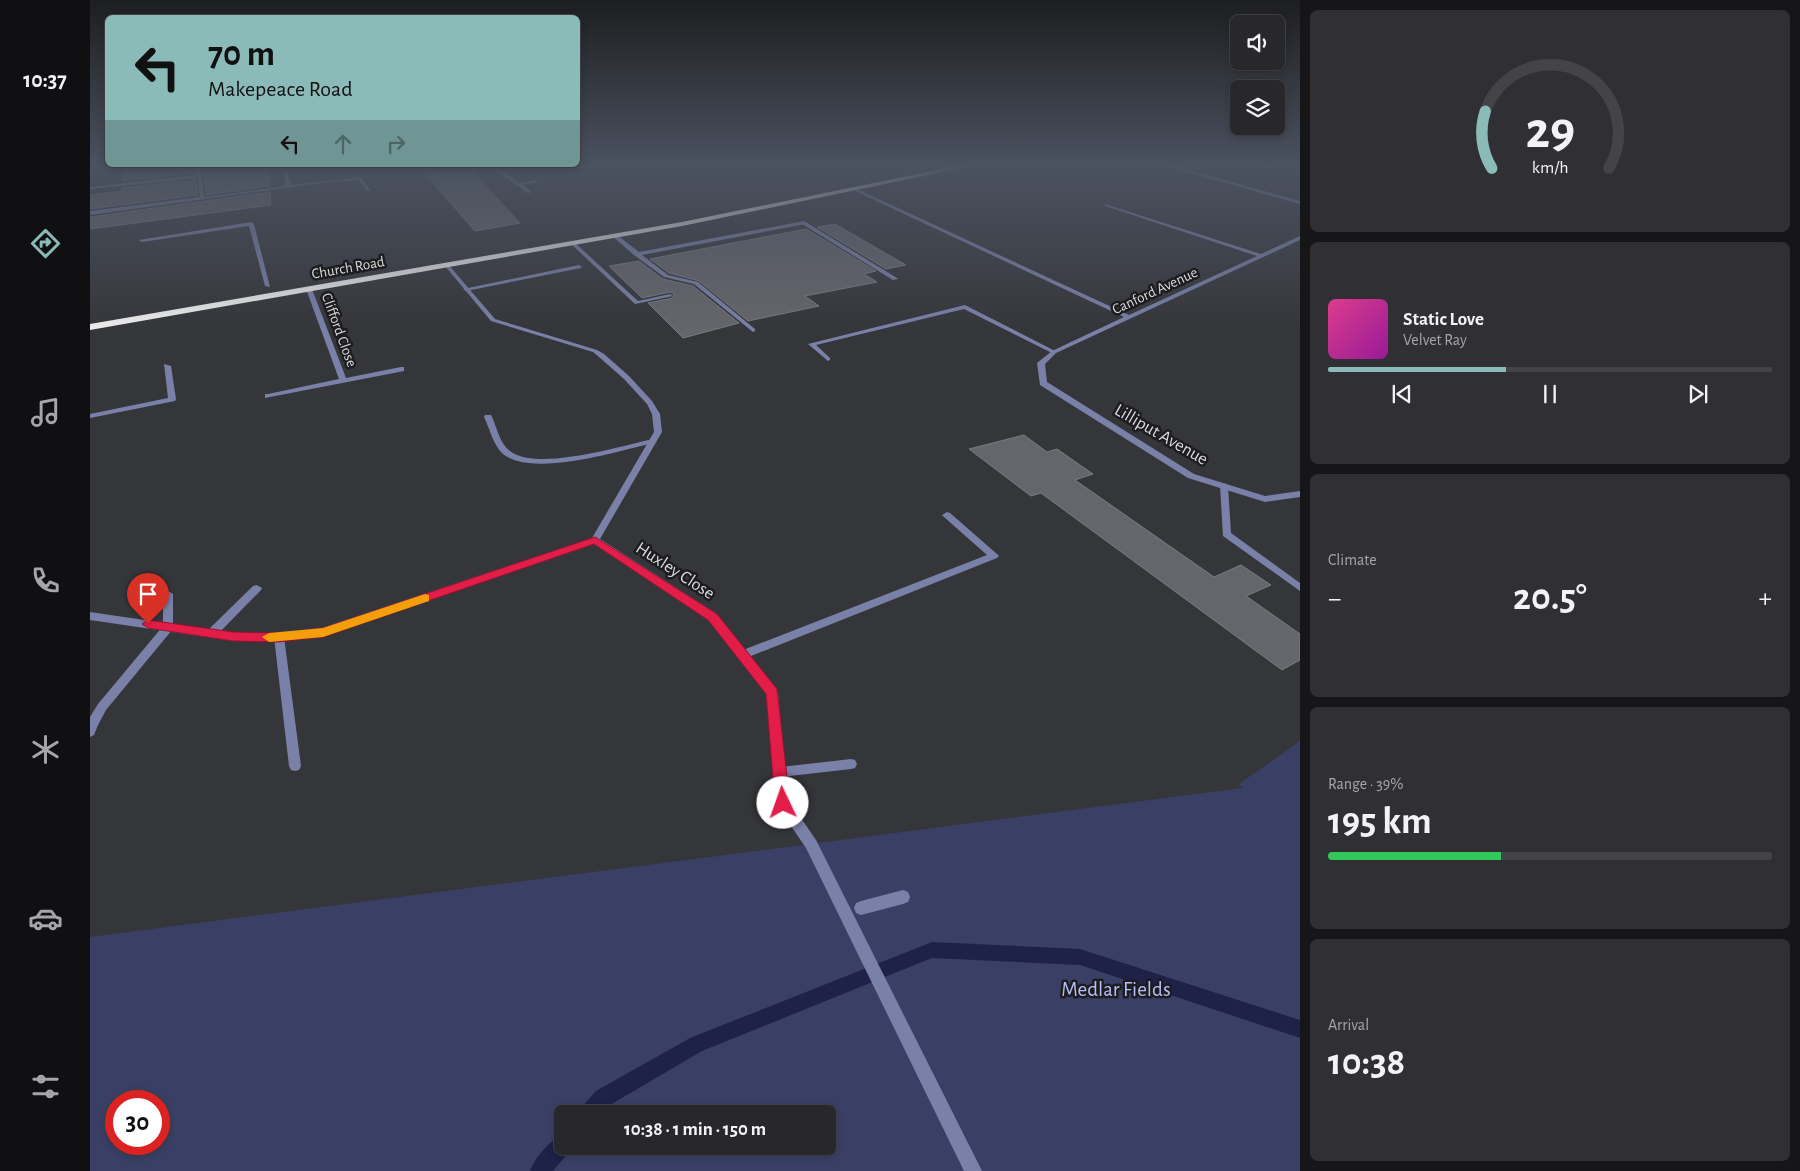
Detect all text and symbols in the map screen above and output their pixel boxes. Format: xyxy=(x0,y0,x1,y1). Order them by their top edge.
map controls xyxy=(1230,15,1285,135)
button: sound xyxy=(1230,15,1285,70)
icon: left xyxy=(125,35,190,100)
text: 70 m xyxy=(208,37,275,72)
text: 10:37 xyxy=(23,69,67,91)
text: Makepeace Road xyxy=(208,78,353,100)
button: layers xyxy=(1230,80,1285,135)
text: 29 xyxy=(1525,105,1575,157)
icon: left xyxy=(276,130,304,158)
icon: ahead xyxy=(329,130,357,158)
icon: right xyxy=(382,130,410,158)
text: km/h xyxy=(1532,159,1568,177)
icon: directions xyxy=(28,226,63,261)
street label: Church Road xyxy=(310,254,386,282)
street label: Canford Avenue xyxy=(1110,265,1200,317)
street label: Clifford Close xyxy=(319,291,359,369)
text: Static Love xyxy=(1403,310,1484,329)
text: Velvet Ray xyxy=(1403,332,1467,348)
icon: previous xyxy=(1388,380,1416,408)
icon: pause xyxy=(1536,380,1564,408)
icon: next xyxy=(1684,380,1712,408)
icon: music xyxy=(28,395,63,430)
street label: Lilliput Avenue xyxy=(1111,401,1211,469)
street label: Huxley Close xyxy=(632,539,718,603)
text: Climate xyxy=(1328,552,1377,568)
icon: phone xyxy=(28,563,63,598)
pin xyxy=(127,573,169,624)
text: 20.5° xyxy=(1513,579,1587,617)
icon: arrive xyxy=(134,580,162,608)
text: − xyxy=(1328,585,1341,613)
text: + xyxy=(1759,585,1772,613)
icon: climate xyxy=(28,732,63,767)
position arrow xyxy=(756,776,808,828)
text: Range · 39% xyxy=(1328,776,1403,792)
text: 195 km xyxy=(1328,803,1432,841)
icon: car xyxy=(28,901,63,936)
park label: Medlar Fields xyxy=(1061,979,1171,1000)
text: Arrival xyxy=(1328,1017,1369,1033)
text: 10:38 xyxy=(1328,1044,1405,1082)
icon: filters xyxy=(28,1069,63,1104)
speed limit sign: 30 xyxy=(105,1090,170,1155)
text: 10:38 · 1 min · 150 m xyxy=(624,1120,766,1139)

